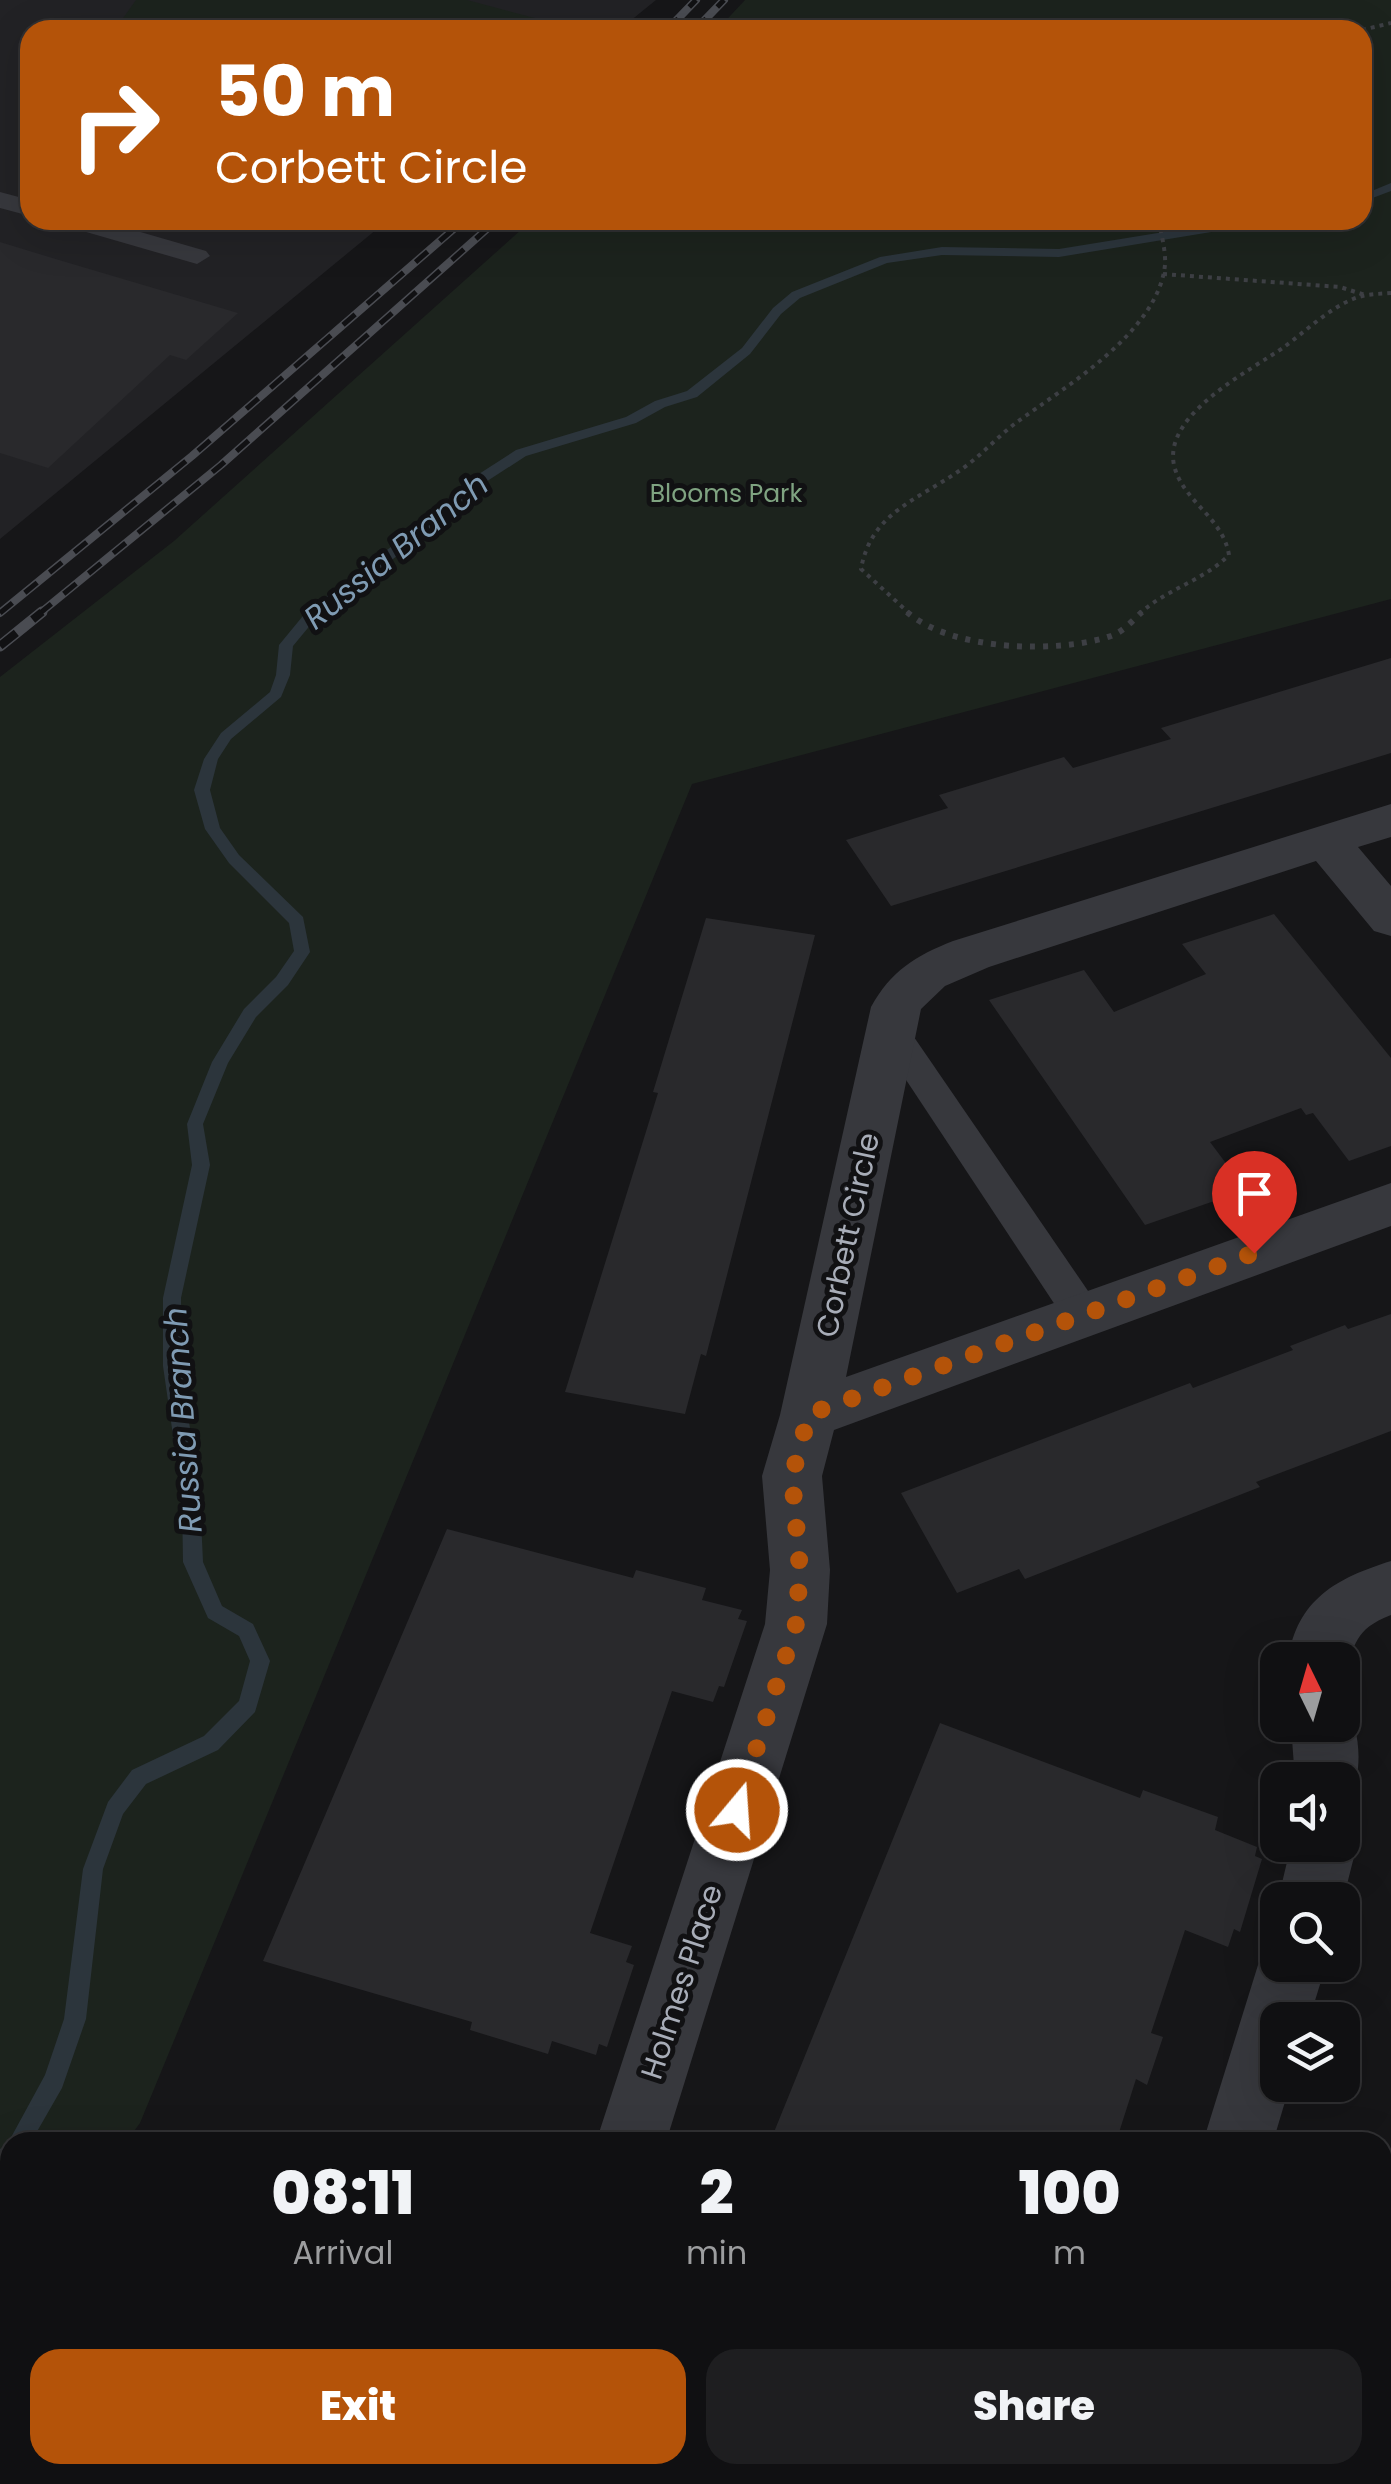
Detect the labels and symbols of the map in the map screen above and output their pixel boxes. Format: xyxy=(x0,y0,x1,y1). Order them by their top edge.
water label: Russia Branch xyxy=(294,462,498,639)
park label: Blooms Park xyxy=(650,476,802,511)
street label: Corbett Circle xyxy=(805,1129,890,1341)
pin xyxy=(1212,1151,1297,1254)
water label: Russia Branch xyxy=(152,1306,213,1534)
north arrow xyxy=(1260,1642,1360,1742)
position arrow xyxy=(685,1758,789,1862)
street label: Holmes Place xyxy=(630,1879,733,2085)

